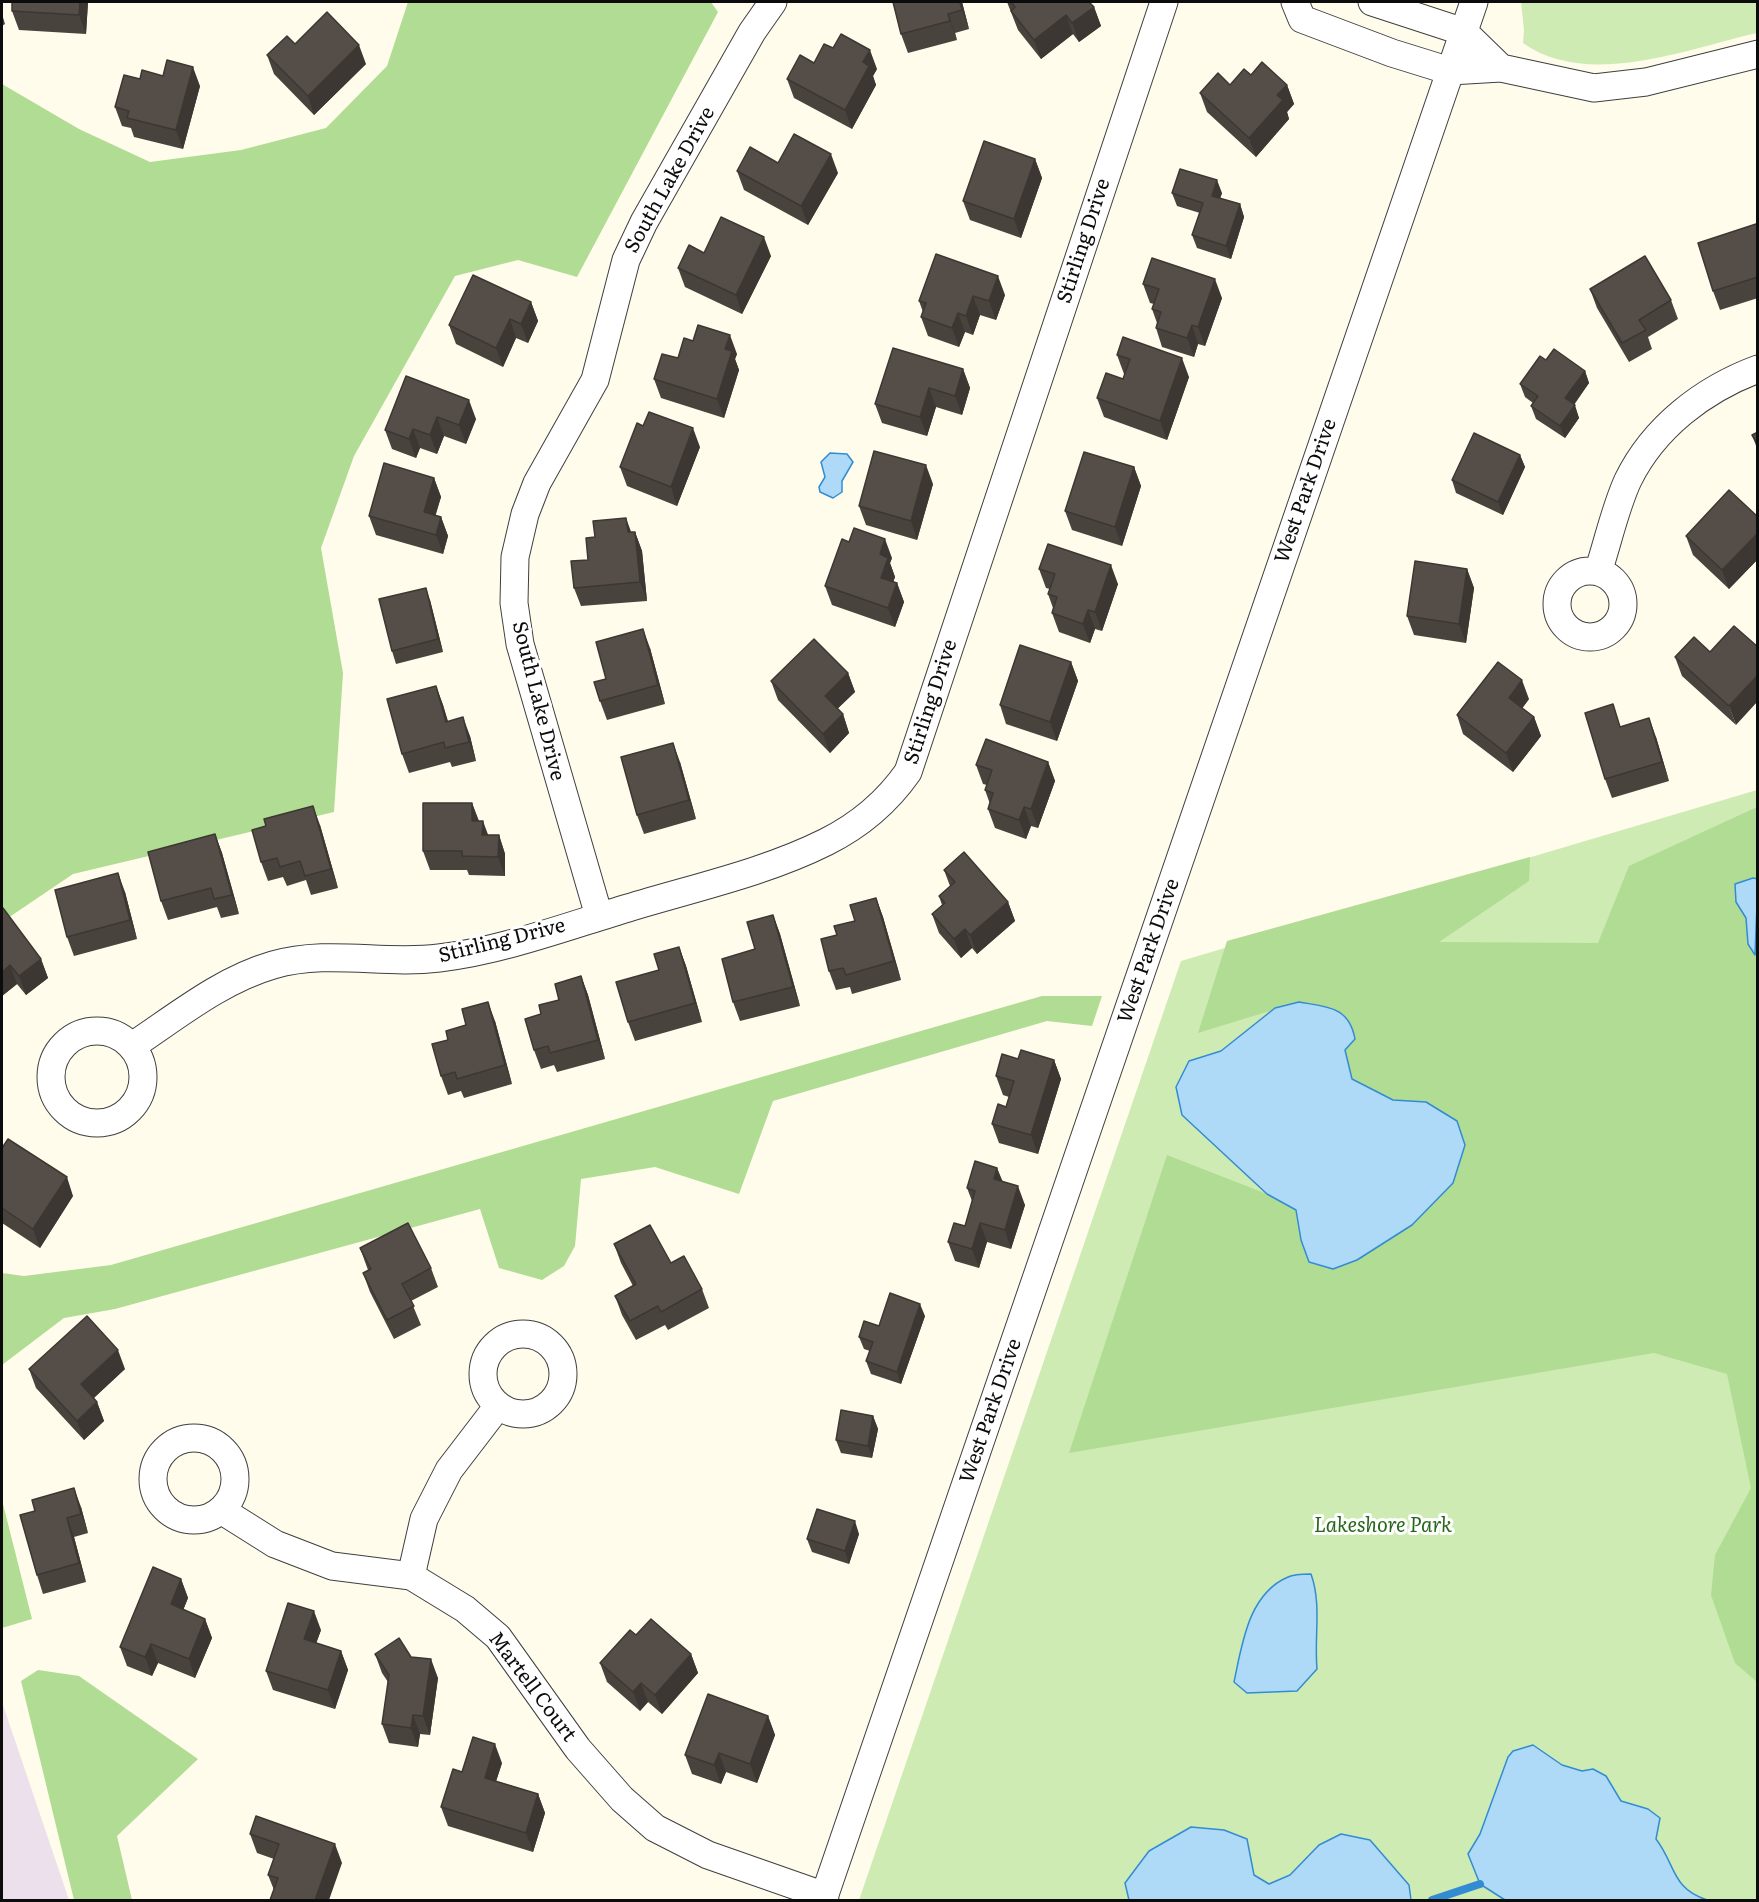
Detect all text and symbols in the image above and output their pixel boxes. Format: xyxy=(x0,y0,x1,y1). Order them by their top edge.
street label: South Lake Drive xyxy=(620,103,720,257)
street label: Stirling Drive xyxy=(1053,176,1115,306)
street label: West Park Drive xyxy=(1270,415,1342,567)
street label: South Lake Drive xyxy=(507,619,569,783)
street label: Stirling Drive xyxy=(900,637,962,767)
street label: West Park Drive xyxy=(1113,875,1185,1027)
street label: Stirling Drive xyxy=(436,914,568,968)
street label: West Park Drive xyxy=(955,1335,1027,1487)
park label: Lakeshore Park xyxy=(1314,1514,1452,1538)
street label: Martell Court xyxy=(483,1627,581,1747)

